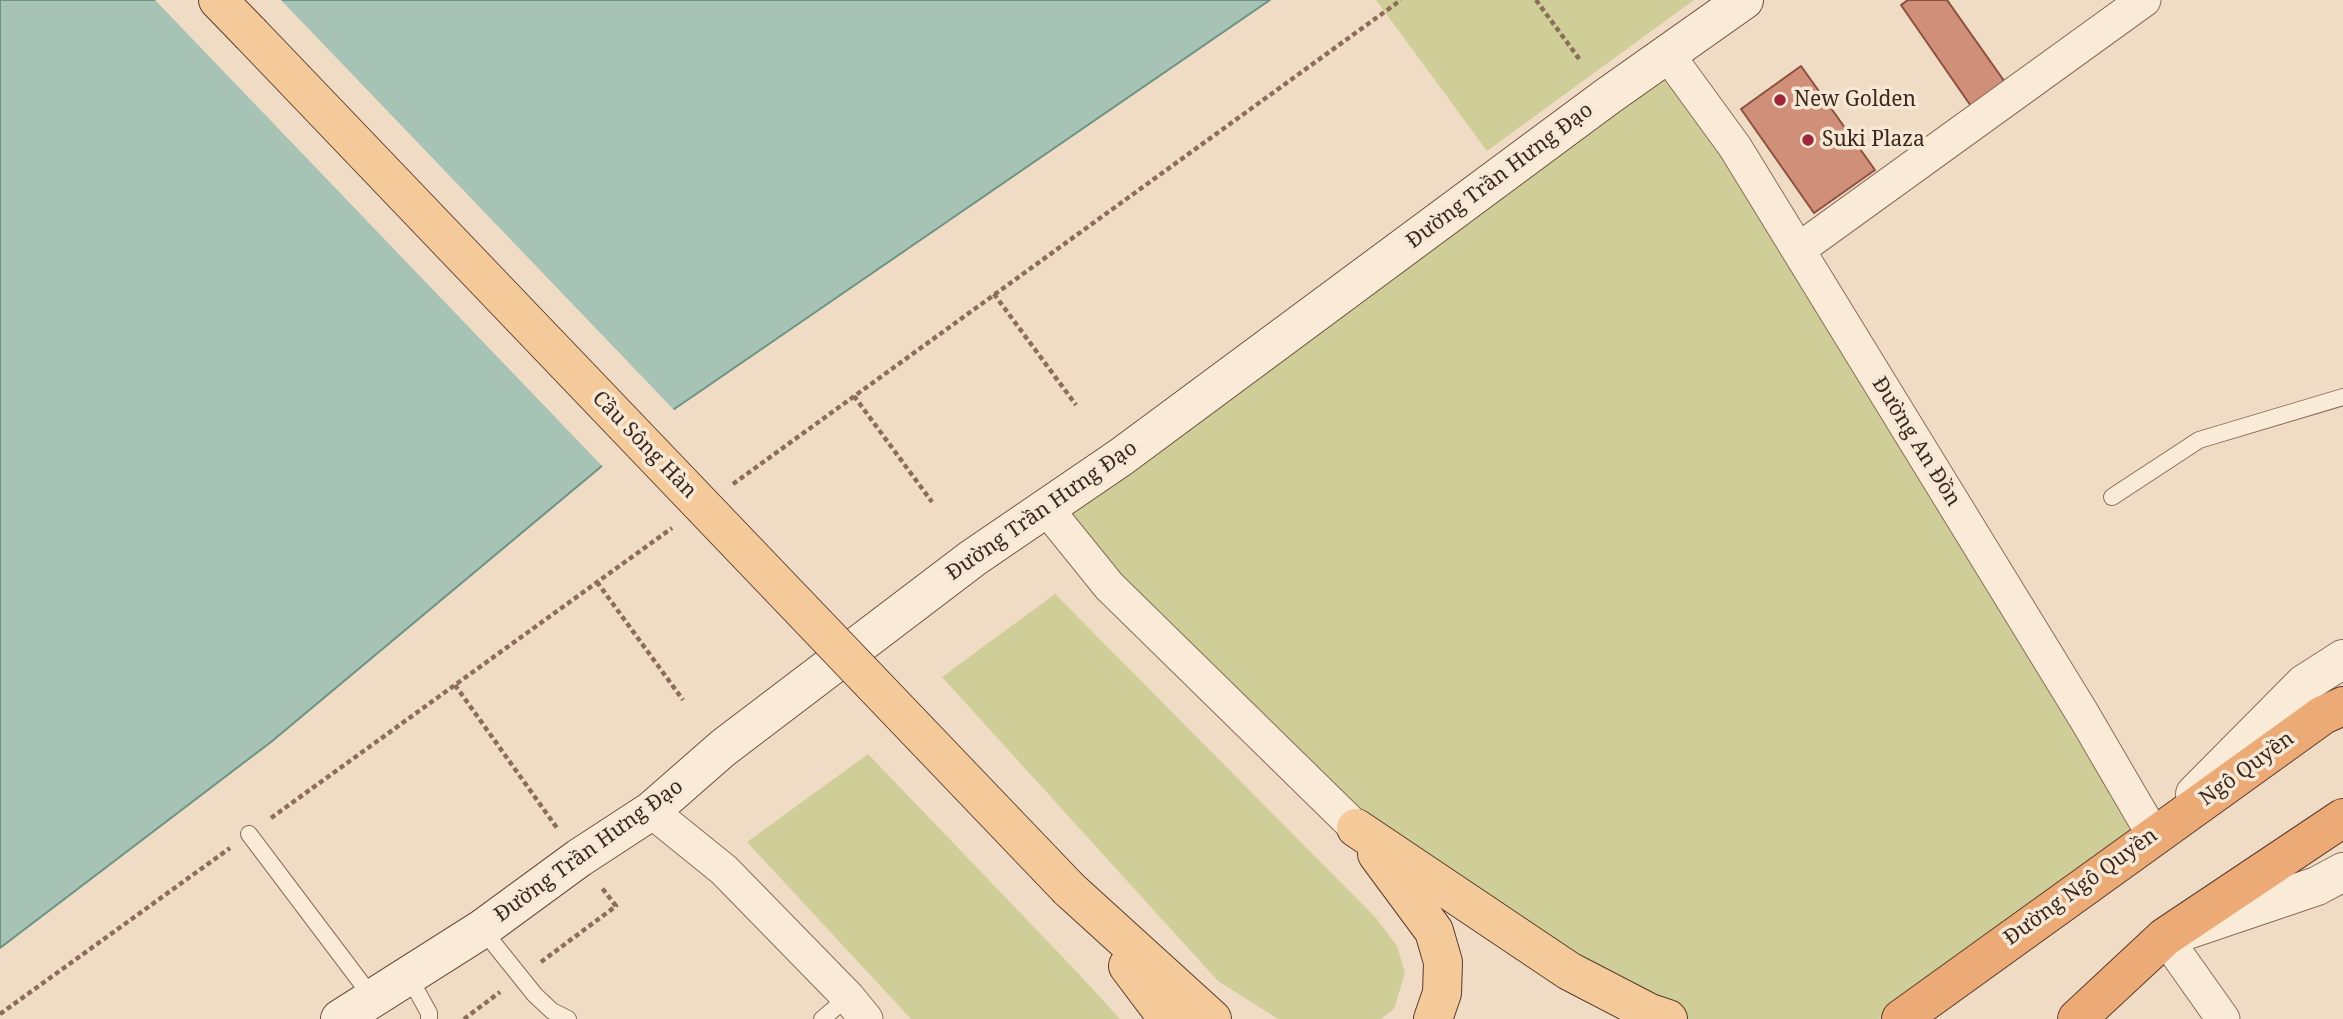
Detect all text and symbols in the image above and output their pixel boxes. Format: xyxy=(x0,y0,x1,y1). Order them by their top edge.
place label: New Golden xyxy=(1794,87,1916,113)
marker: New Golden xyxy=(1772,92,1788,108)
street label: Đường Trần Hưng Đạo xyxy=(1402,98,1598,254)
place label: Suki Plaza xyxy=(1822,127,1925,153)
marker: Suki Plaza xyxy=(1800,132,1816,148)
street label: Đường An Đồn xyxy=(1866,373,1966,511)
street label: Cầu Sông Hàn xyxy=(587,386,701,504)
street label: Đường Trần Hưng Đạo xyxy=(942,436,1142,586)
street label: Ngô Quyền xyxy=(2195,726,2299,812)
street label: Đường Trần Hưng Đạo xyxy=(490,774,688,928)
street label: Đường Ngô Quyền xyxy=(1999,823,2163,951)

